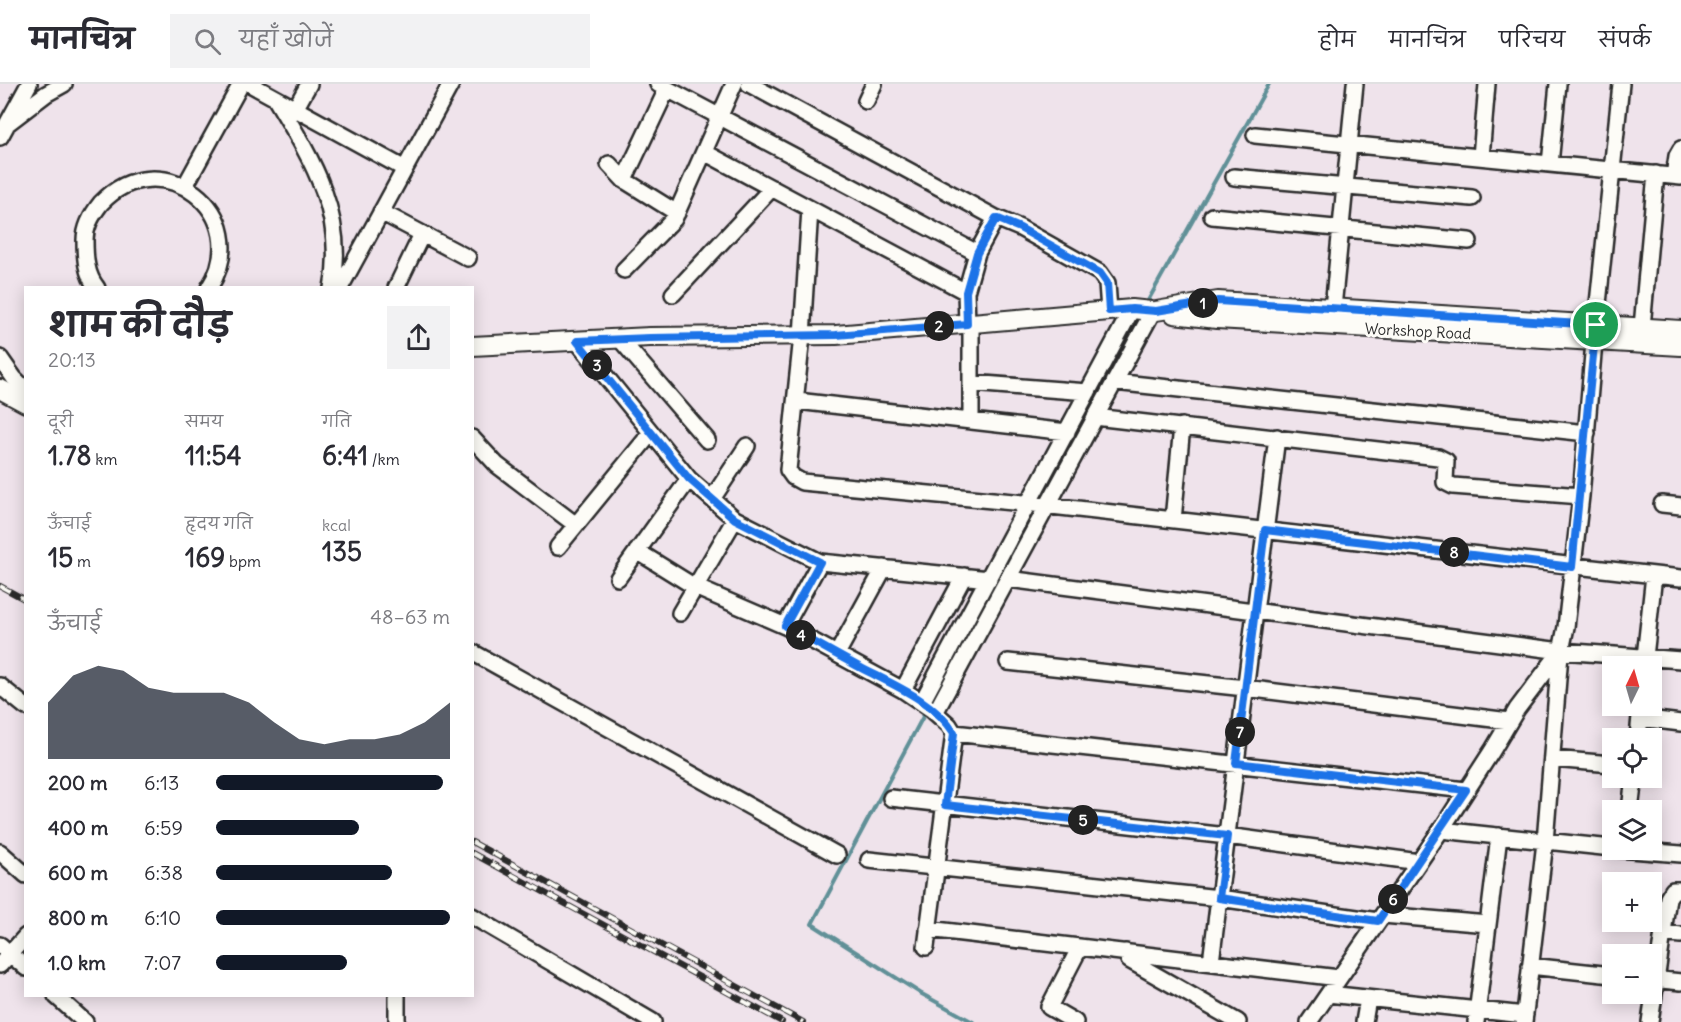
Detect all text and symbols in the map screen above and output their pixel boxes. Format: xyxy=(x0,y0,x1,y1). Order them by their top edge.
search box xyxy=(170,14,590,68)
text: मानचित्र xyxy=(30,21,134,57)
icon: search xyxy=(191,25,224,58)
text: यहाँ खोजें xyxy=(239,25,333,53)
text: होम xyxy=(1319,26,1356,53)
text: मानचित्र xyxy=(1389,26,1466,53)
text: परिचय xyxy=(1499,26,1565,53)
text: संपर्क xyxy=(1598,26,1651,53)
pin: 1 xyxy=(1188,288,1218,318)
text: 1 xyxy=(1200,293,1206,313)
pin xyxy=(1570,299,1621,350)
text: शाम की दौड़ xyxy=(48,303,231,345)
button: share xyxy=(387,306,450,369)
icon: arrive xyxy=(1579,308,1612,341)
pin: 2 xyxy=(924,311,954,341)
text: 2 xyxy=(935,316,943,336)
street label: Workshop Road xyxy=(1364,319,1472,343)
text: 20:13 xyxy=(48,347,96,372)
pin: 3 xyxy=(582,350,612,380)
text: 3 xyxy=(592,355,602,375)
text: दूरी xyxy=(48,411,73,431)
text: समय xyxy=(185,411,223,431)
text: गति xyxy=(322,411,351,431)
text: 1.78 xyxy=(48,439,91,472)
text: 11:54 xyxy=(185,439,242,472)
text: 6:41 xyxy=(322,439,368,472)
text: km xyxy=(91,449,117,469)
text: /km xyxy=(368,449,400,469)
text: ऊँचाई xyxy=(48,513,91,533)
text: हृदय गति xyxy=(185,513,253,533)
text: kcal xyxy=(322,515,351,535)
text: 135 xyxy=(322,535,362,568)
pin: 8 xyxy=(1439,537,1469,567)
text: 15 xyxy=(48,541,73,574)
text: 169 xyxy=(185,541,225,574)
text: 8 xyxy=(1449,542,1459,562)
text: m xyxy=(73,551,91,571)
text: bpm xyxy=(225,551,261,571)
text: 48–63 m xyxy=(370,604,450,629)
text: ऊँचाई xyxy=(48,610,102,635)
pin: 4 xyxy=(786,620,816,650)
text: 4 xyxy=(796,625,806,645)
north arrow xyxy=(1602,656,1662,716)
map controls xyxy=(1602,656,1662,1004)
pin: 7 xyxy=(1225,717,1255,747)
text: 7 xyxy=(1236,722,1244,742)
button: locate xyxy=(1602,728,1662,788)
text: 200 m xyxy=(48,770,108,795)
text: 6:13 xyxy=(144,770,179,795)
button: layers xyxy=(1602,800,1662,860)
pin: 5 xyxy=(1068,805,1098,835)
text: 5 xyxy=(1078,810,1088,830)
text: 400 m xyxy=(48,815,108,840)
text: 6:59 xyxy=(144,815,183,840)
text: 600 m xyxy=(48,860,108,885)
text: 6:38 xyxy=(144,860,183,885)
button: + xyxy=(1602,872,1662,932)
pin: 6 xyxy=(1378,884,1408,914)
text: 6 xyxy=(1388,889,1398,909)
text: 800 m xyxy=(48,905,108,930)
text: 6:10 xyxy=(144,905,181,930)
button: − xyxy=(1602,944,1662,1004)
text: 1.0 km xyxy=(48,950,106,975)
text: 7:07 xyxy=(144,950,181,975)

